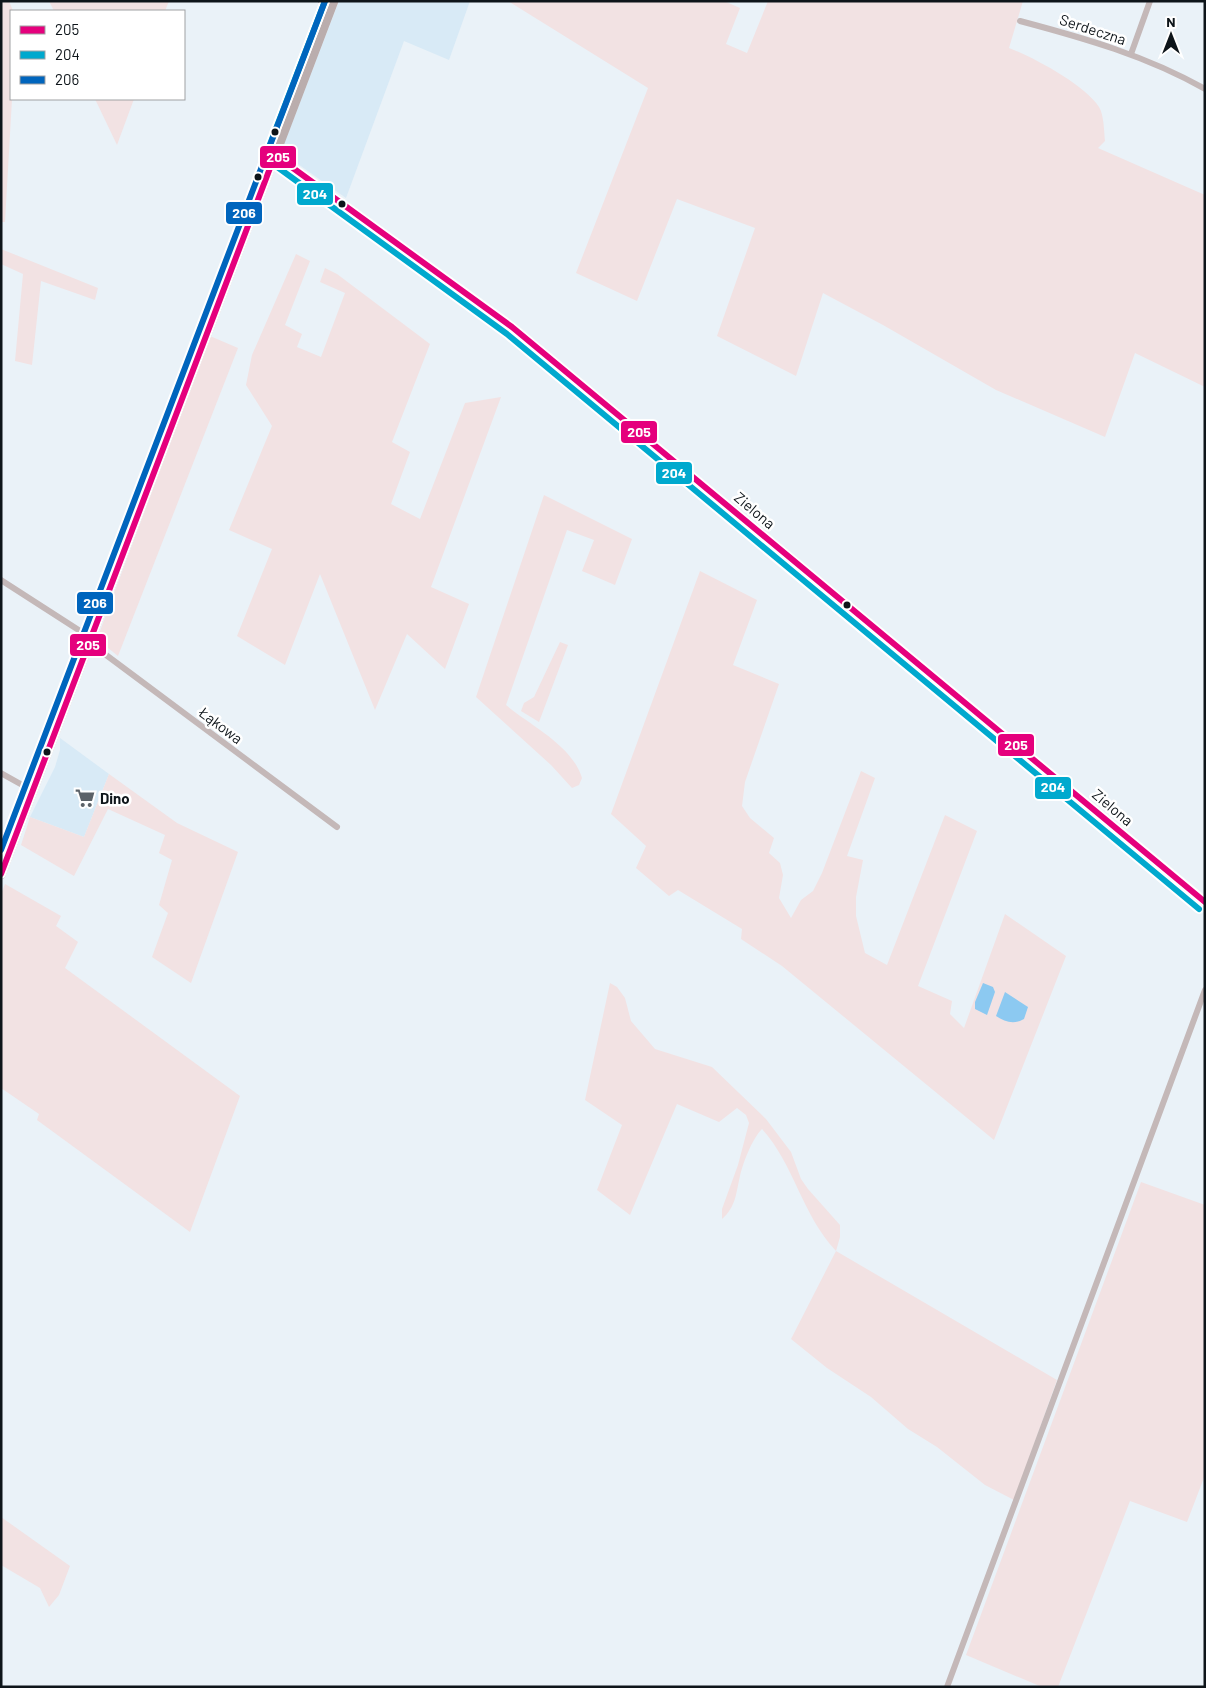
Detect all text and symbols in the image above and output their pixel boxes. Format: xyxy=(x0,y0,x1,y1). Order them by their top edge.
legend xyxy=(10,10,185,100)
street label: Serdeczna xyxy=(1058,10,1128,48)
north arrow xyxy=(1146,10,1196,60)
text: N xyxy=(1166,13,1176,30)
text: 205 xyxy=(55,20,79,38)
text: 204 xyxy=(55,45,80,63)
text: 206 xyxy=(55,70,79,88)
unlabelled marker xyxy=(270,127,280,137)
line badge: 205 xyxy=(259,145,297,169)
text: 205 xyxy=(266,148,290,165)
unlabelled marker xyxy=(253,172,263,182)
line badge: 204 xyxy=(296,182,334,206)
text: 204 xyxy=(303,185,327,202)
unlabelled marker xyxy=(337,199,347,209)
line badge: 206 xyxy=(225,201,263,225)
text: 206 xyxy=(232,204,256,221)
line badge: 205 xyxy=(620,420,658,444)
text: 205 xyxy=(627,423,651,440)
line badge: 204 xyxy=(655,461,693,485)
text: 204 xyxy=(662,464,686,481)
street label: Zielona xyxy=(731,488,779,532)
line badge: 206 xyxy=(76,591,114,615)
text: 206 xyxy=(83,594,107,611)
unlabelled marker xyxy=(842,600,852,610)
line badge: 205 xyxy=(69,633,107,657)
text: 205 xyxy=(76,636,100,653)
street label: Łąkowa xyxy=(195,702,246,747)
line badge: 205 xyxy=(997,733,1035,757)
text: 205 xyxy=(1004,736,1028,753)
unlabelled marker xyxy=(42,747,52,757)
line badge: 204 xyxy=(1034,776,1072,800)
text: 204 xyxy=(1041,778,1065,795)
street label: Zielona xyxy=(1089,785,1137,829)
supermarket icon: Dino xyxy=(74,787,96,809)
place label: Dino xyxy=(100,789,130,807)

